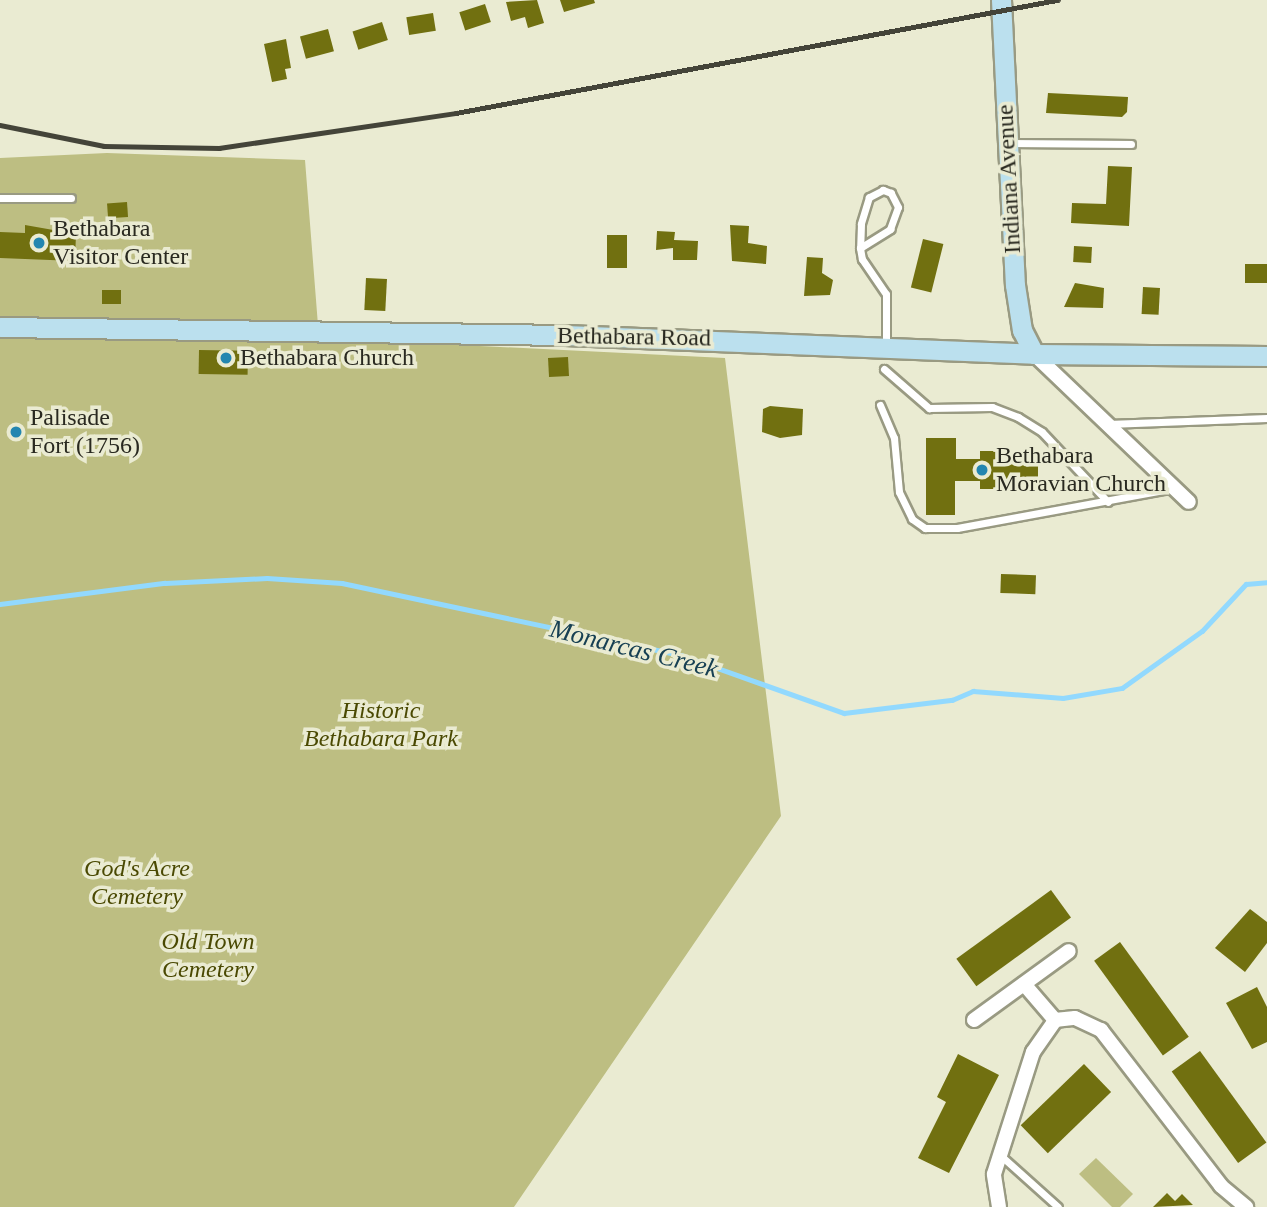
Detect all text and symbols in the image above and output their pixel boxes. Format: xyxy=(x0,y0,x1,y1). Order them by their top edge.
street label: Indiana Avenue xyxy=(991,103,1027,255)
place label: Bethabara Visitor Center xyxy=(53,215,188,271)
marker: Bethabara Visitor Center xyxy=(31,235,47,251)
street label: Bethabara Road xyxy=(557,321,711,353)
place label: Bethabara Church xyxy=(240,344,414,372)
marker: Bethabara Church xyxy=(218,350,234,366)
place label: Palisade Fort (1756) xyxy=(30,404,140,460)
marker: Palisade Fort (1756) xyxy=(8,424,24,440)
place label: Bethabara Moravian Church xyxy=(996,442,1166,498)
marker: Bethabara Moravian Church xyxy=(974,462,990,478)
water label: Monarcas Creek xyxy=(547,613,721,685)
park label: Historic Bethabara Park xyxy=(304,697,458,753)
park label: God's Acre Cemetery xyxy=(84,855,190,911)
park label: Old Town Cemetery xyxy=(161,928,255,984)

